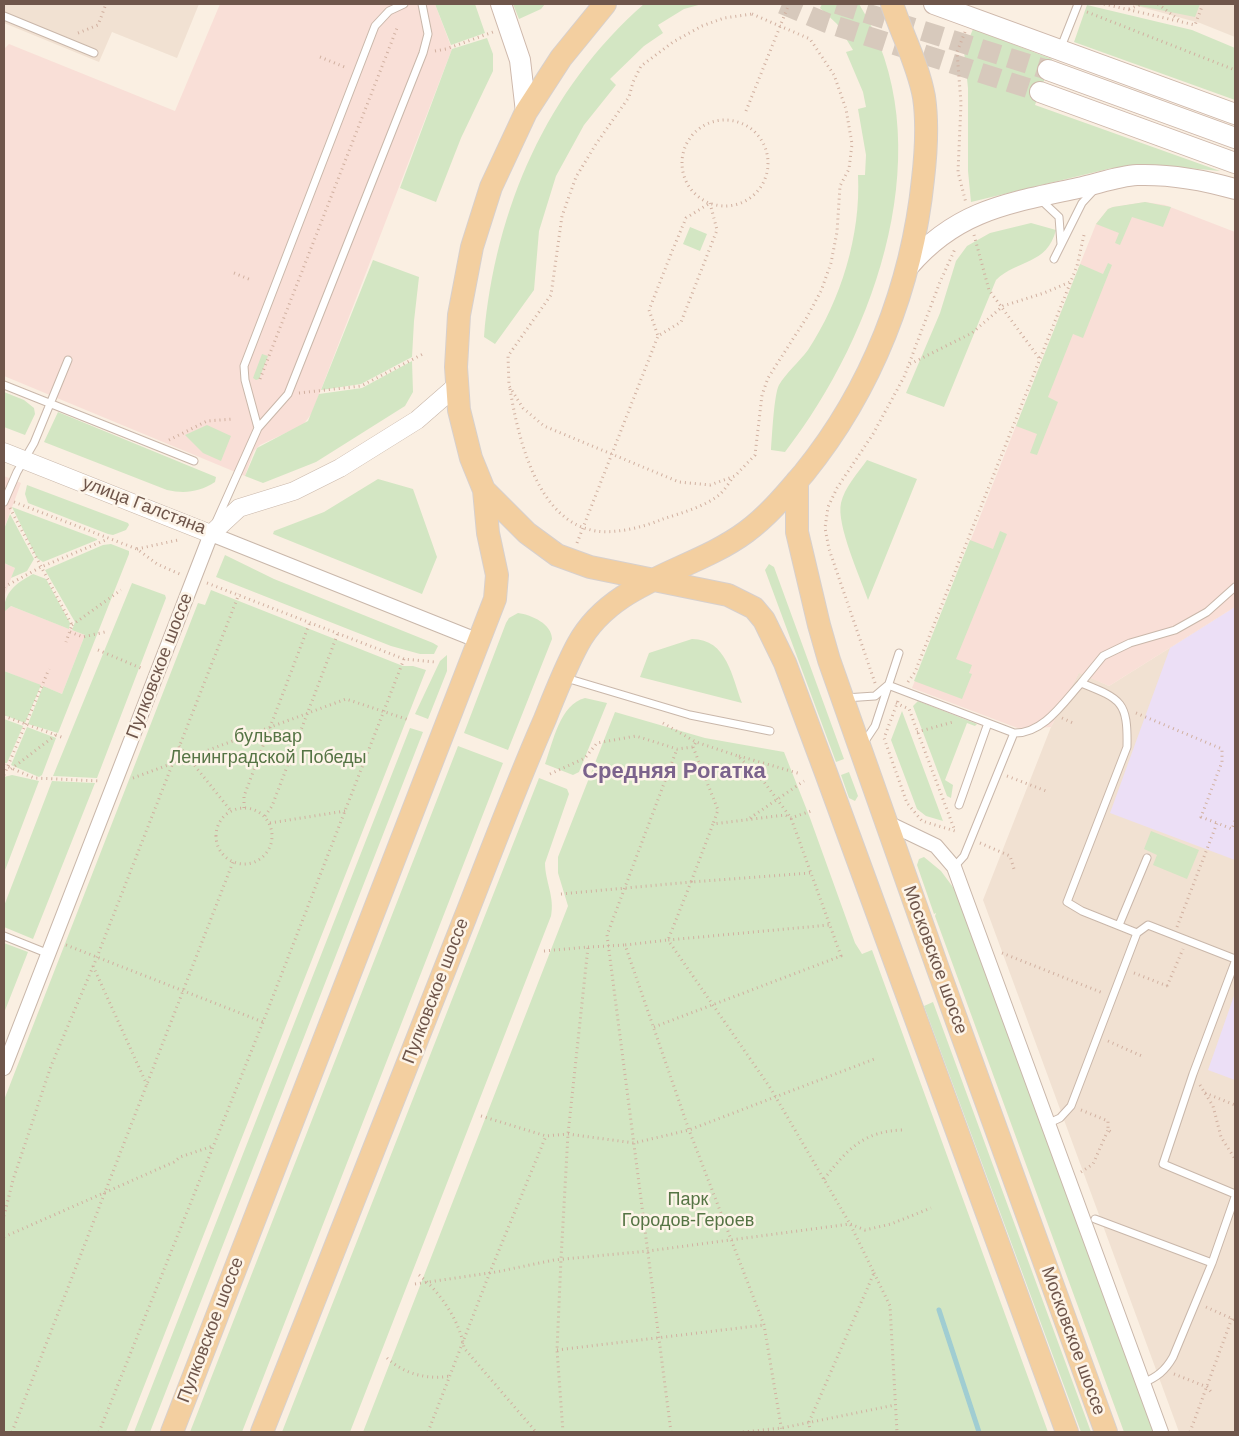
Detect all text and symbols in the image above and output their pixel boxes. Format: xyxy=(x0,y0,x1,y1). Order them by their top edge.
street label: улица Галстяна xyxy=(79,473,209,539)
street label: Пулковское шоссе xyxy=(122,590,198,742)
park label: бульвар Ленинградской Победы xyxy=(169,726,367,769)
district label: Средняя Рогатка xyxy=(582,759,766,785)
street label: Московское шоссе xyxy=(898,883,972,1037)
street label: Пулковское шоссе xyxy=(398,915,474,1067)
park label: Парк Городов-Героев xyxy=(622,1189,754,1232)
street label: Пулковское шоссе xyxy=(173,1254,249,1406)
street label: Московское шоссе xyxy=(1036,1264,1110,1418)

